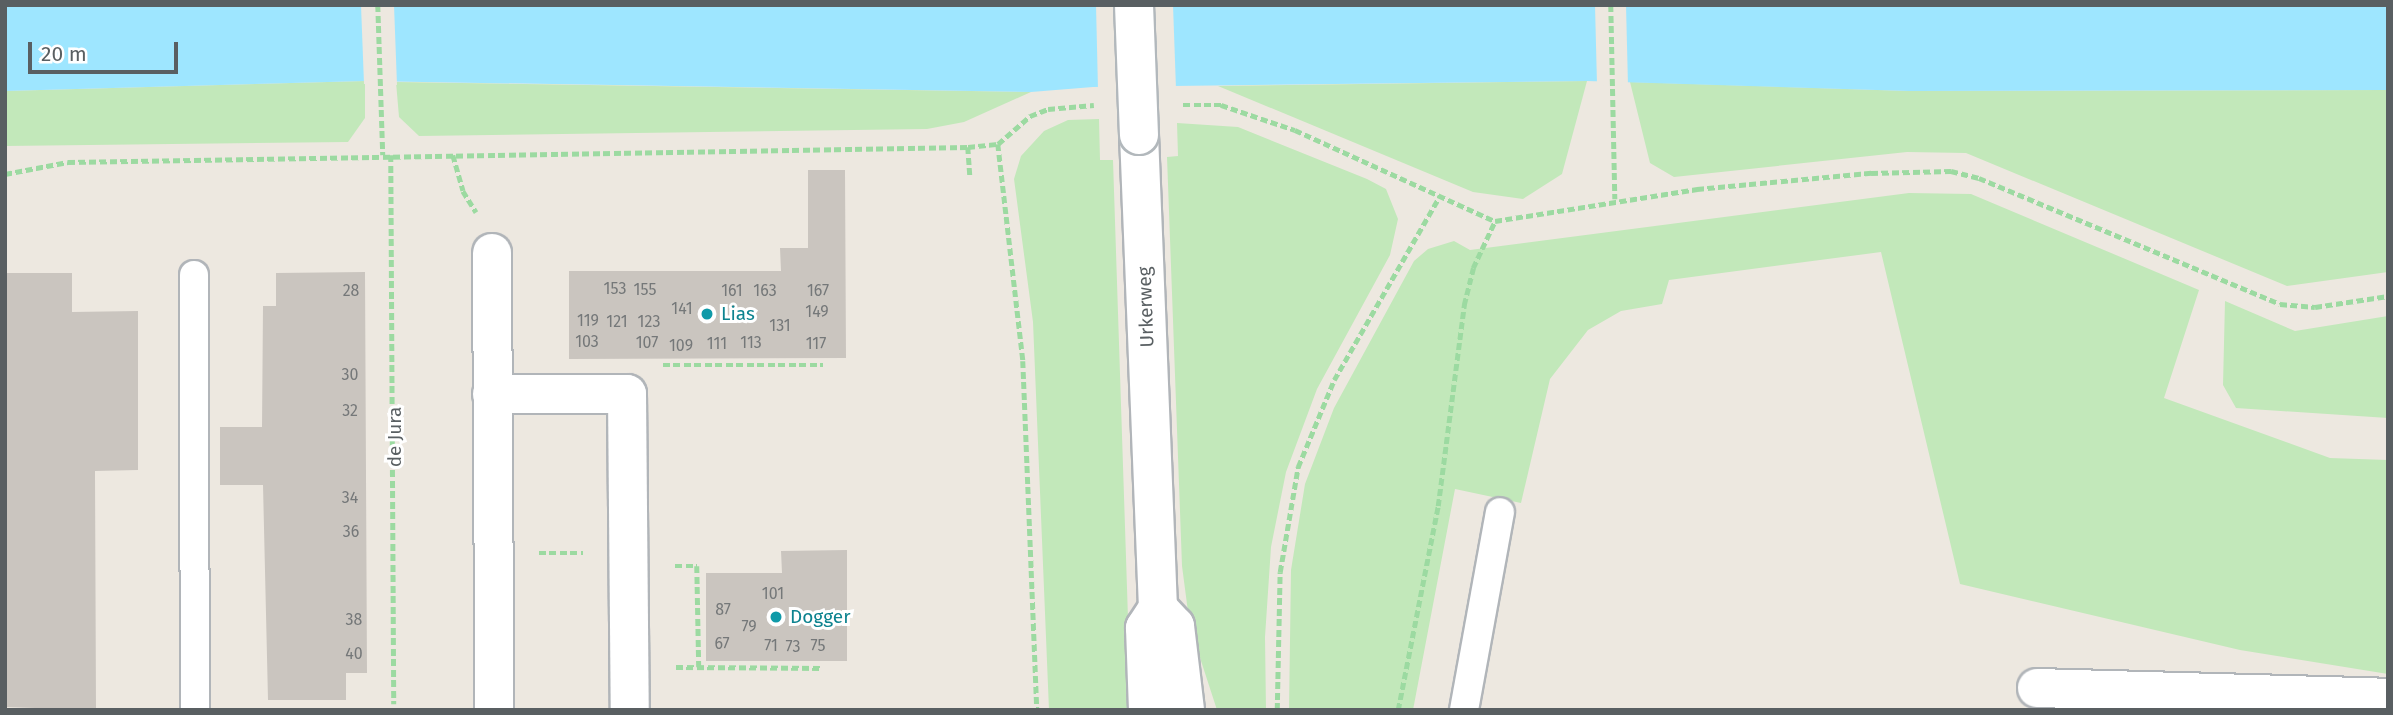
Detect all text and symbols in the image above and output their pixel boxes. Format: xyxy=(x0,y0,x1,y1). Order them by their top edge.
scale bar xyxy=(32,28,182,72)
text: 20 m xyxy=(41,41,87,67)
street label: Urkerweg xyxy=(1133,266,1159,348)
house number: 153 xyxy=(604,279,626,299)
house number: 155 xyxy=(634,280,656,300)
house number: 28 xyxy=(343,281,359,301)
house number: 161 xyxy=(721,281,743,301)
house number: 163 xyxy=(753,281,777,301)
house number: 167 xyxy=(807,281,829,301)
house number: 141 xyxy=(671,299,693,319)
house number: 149 xyxy=(805,302,829,322)
place label: Lias xyxy=(721,303,755,325)
marker: Lias xyxy=(699,306,715,322)
house number: 119 xyxy=(577,311,599,331)
house number: 121 xyxy=(606,312,628,332)
house number: 123 xyxy=(638,312,660,332)
house number: 131 xyxy=(769,316,791,336)
house number: 103 xyxy=(575,332,599,352)
house number: 107 xyxy=(636,333,658,353)
house number: 113 xyxy=(740,333,762,353)
house number: 111 xyxy=(707,334,727,354)
house number: 117 xyxy=(806,334,826,354)
house number: 109 xyxy=(669,336,693,356)
house number: 30 xyxy=(342,365,358,385)
house number: 32 xyxy=(342,401,358,421)
street label: de Jura xyxy=(384,407,406,467)
house number: 34 xyxy=(342,488,358,508)
house number: 36 xyxy=(343,522,359,542)
house number: 101 xyxy=(762,584,784,604)
house number: 87 xyxy=(715,600,731,620)
place label: Dogger xyxy=(790,606,850,628)
marker: Dogger xyxy=(768,609,784,625)
house number: 38 xyxy=(346,610,362,630)
house number: 79 xyxy=(741,617,757,637)
house number: 67 xyxy=(714,634,730,654)
house number: 71 xyxy=(764,636,778,656)
house number: 75 xyxy=(811,636,825,656)
house number: 73 xyxy=(786,637,800,657)
house number: 40 xyxy=(345,644,363,664)

